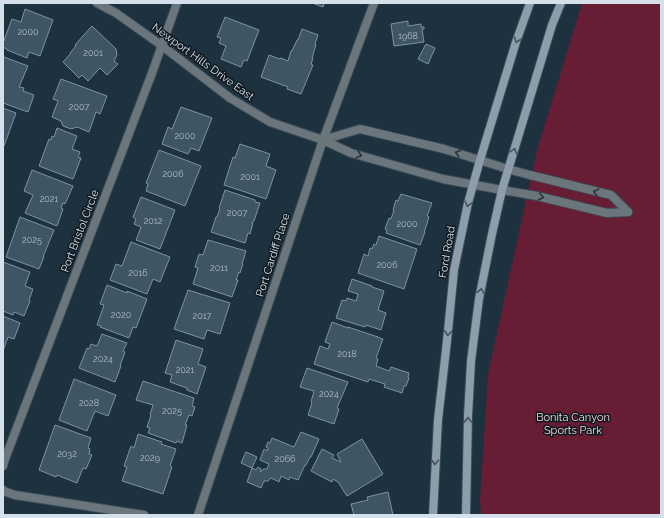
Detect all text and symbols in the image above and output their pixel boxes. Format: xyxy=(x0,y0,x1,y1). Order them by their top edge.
street label: Newport Hills Drive East xyxy=(150,21,257,103)
house number: 2000 xyxy=(17,27,39,37)
house number: 1968 xyxy=(398,31,418,41)
one-way arrow xyxy=(513,36,522,43)
house number: 2001 xyxy=(83,48,103,58)
house number: 2007 xyxy=(69,102,89,112)
house number: 2000 xyxy=(174,131,196,141)
one-way arrow xyxy=(509,147,518,154)
one-way arrow xyxy=(454,149,461,158)
one-way arrow xyxy=(355,150,362,159)
house number: 2006 xyxy=(162,169,184,179)
house number: 2001 xyxy=(240,172,260,182)
street label: Port Bristol Circle xyxy=(58,187,102,274)
one-way arrow xyxy=(593,188,599,196)
one-way arrow xyxy=(538,192,544,200)
house number: 2021 xyxy=(40,194,59,204)
one-way arrow xyxy=(464,201,472,208)
house number: 2007 xyxy=(227,208,247,218)
street label: Port Cardiff Place xyxy=(253,211,293,299)
house number: 2012 xyxy=(144,216,163,226)
house number: 2000 xyxy=(396,219,418,229)
street label: Ford Road xyxy=(436,225,458,279)
house number: 2025 xyxy=(22,235,42,245)
house number: 2006 xyxy=(376,260,398,270)
house number: 2011 xyxy=(210,263,228,273)
house number: 2016 xyxy=(128,268,148,278)
one-way arrow xyxy=(476,288,485,294)
house number: 2020 xyxy=(111,310,132,320)
house number: 2017 xyxy=(193,311,212,321)
one-way arrow xyxy=(443,330,452,336)
house number: 2018 xyxy=(337,349,357,359)
house number: 2024 xyxy=(93,354,113,364)
house number: 2021 xyxy=(176,365,195,375)
house number: 2024 xyxy=(319,389,339,399)
house number: 2028 xyxy=(79,398,99,408)
house number: 2025 xyxy=(162,406,182,416)
park label: Bonita Canyon Sports Park xyxy=(536,411,610,437)
one-way arrow xyxy=(464,417,472,423)
house number: 2032 xyxy=(57,449,77,459)
house number: 2029 xyxy=(140,453,160,463)
house number: 2066 xyxy=(274,454,296,464)
one-way arrow xyxy=(431,459,439,465)

